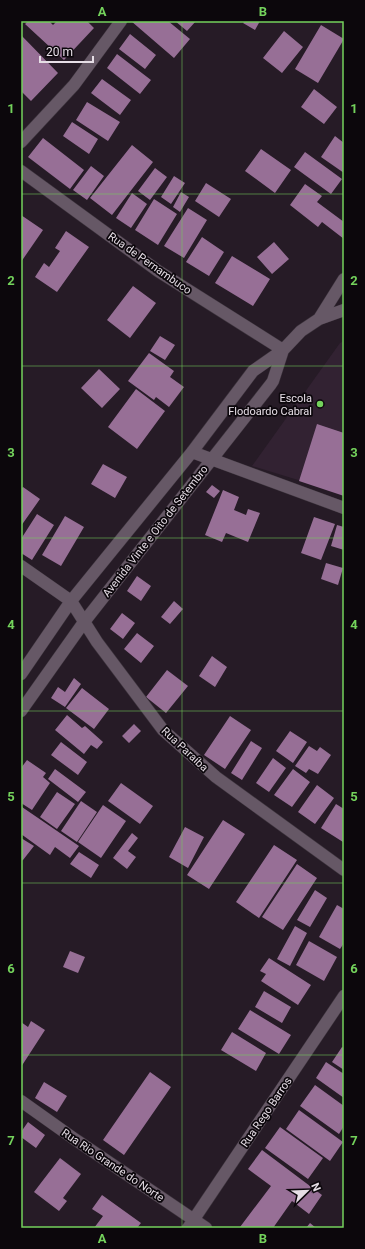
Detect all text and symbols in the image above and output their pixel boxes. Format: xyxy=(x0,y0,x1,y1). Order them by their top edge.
text: A xyxy=(98,4,107,19)
text: B xyxy=(259,4,267,19)
scale bar xyxy=(40,38,93,64)
text: 20 m xyxy=(46,45,73,59)
text: 1 xyxy=(7,101,15,116)
text: 1 xyxy=(350,101,358,116)
street label: Rua de Pernambuco xyxy=(106,230,194,297)
text: 2 xyxy=(7,273,15,288)
text: 2 xyxy=(350,273,358,288)
place label: Escola Flodoardo Cabral xyxy=(228,392,312,418)
marker: Escola Flodoardo Cabral xyxy=(315,399,325,409)
text: 3 xyxy=(7,445,15,460)
text: 3 xyxy=(350,445,358,460)
street label: Avenida Vinte e Oito de Setembro xyxy=(100,463,211,600)
text: 4 xyxy=(7,617,15,632)
text: 4 xyxy=(350,617,358,632)
street label: Rua Paraíba xyxy=(159,725,211,774)
text: 5 xyxy=(7,789,15,804)
text: 5 xyxy=(350,789,358,804)
text: 6 xyxy=(7,961,15,976)
text: 6 xyxy=(350,961,358,976)
street label: Rua Rego Barros xyxy=(238,1075,295,1150)
street label: Rua Rio Grande do Norte xyxy=(59,1126,166,1205)
text: 7 xyxy=(7,1133,15,1148)
text: 7 xyxy=(350,1133,358,1148)
north arrow xyxy=(287,1171,327,1211)
text: N xyxy=(308,1181,323,1194)
text: A xyxy=(98,1231,107,1246)
text: B xyxy=(259,1231,267,1246)

